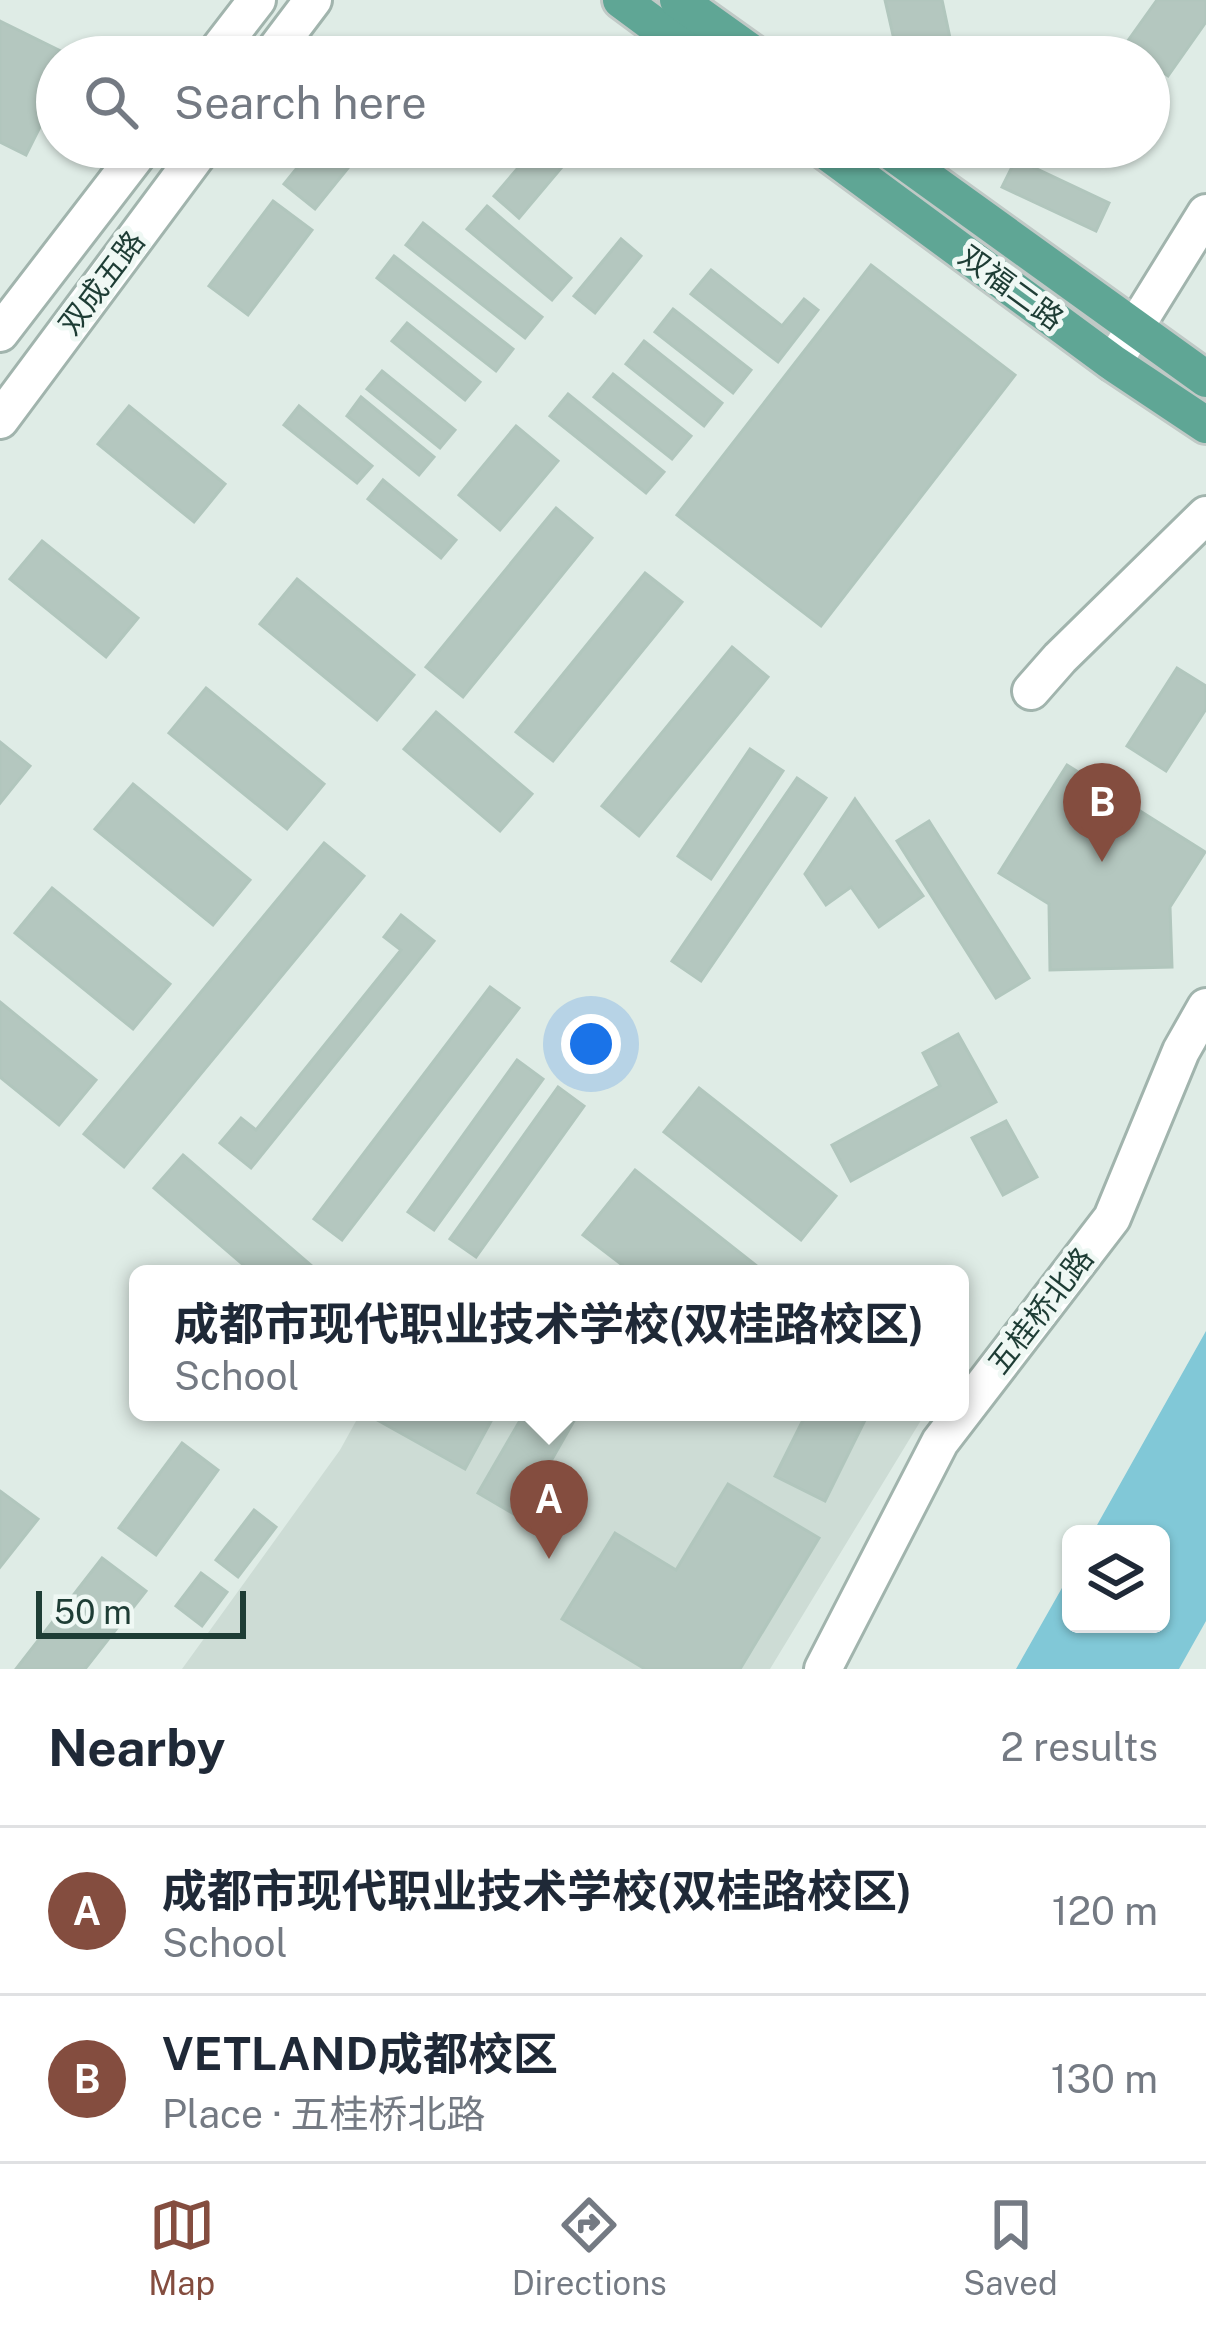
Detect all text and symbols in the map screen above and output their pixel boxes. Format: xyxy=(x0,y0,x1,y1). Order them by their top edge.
search box xyxy=(36,36,1170,168)
icon: search xyxy=(78,69,144,135)
text: Search here xyxy=(174,76,427,129)
street label: 双成五路 xyxy=(51,224,152,341)
street label: 双福二路 xyxy=(952,237,1071,337)
pin: B xyxy=(1063,763,1141,862)
your location xyxy=(561,1014,621,1074)
street label: 五桂桥北路 xyxy=(980,1240,1101,1381)
popup xyxy=(129,1265,969,1421)
text: 成都市现代职业技术学校(双桂路校区) xyxy=(174,1297,924,1350)
text: School xyxy=(174,1353,299,1399)
pin: A xyxy=(510,1460,588,1559)
map controls xyxy=(1062,1525,1170,1633)
button: layers xyxy=(1062,1525,1170,1633)
scale bar xyxy=(36,1585,246,1638)
text: 50 m xyxy=(54,1593,132,1631)
text: Nearby xyxy=(48,1718,225,1777)
text: 2 results xyxy=(1001,1724,1158,1770)
text: 成都市现代职业技术学校(双桂路校区) xyxy=(162,1864,912,1917)
text: A xyxy=(73,1888,101,1934)
text: 120 m xyxy=(1052,1888,1158,1934)
text: School xyxy=(162,1920,287,1966)
text: VETLAND成都校区 xyxy=(162,2027,558,2080)
text: B xyxy=(74,2056,100,2102)
text: 130 m xyxy=(1051,2056,1158,2102)
text: Place · 五桂桥北路 xyxy=(162,2091,486,2137)
tab: Map xyxy=(148,2192,215,2302)
tab: Directions xyxy=(512,2192,667,2302)
tab: Saved xyxy=(963,2192,1058,2302)

